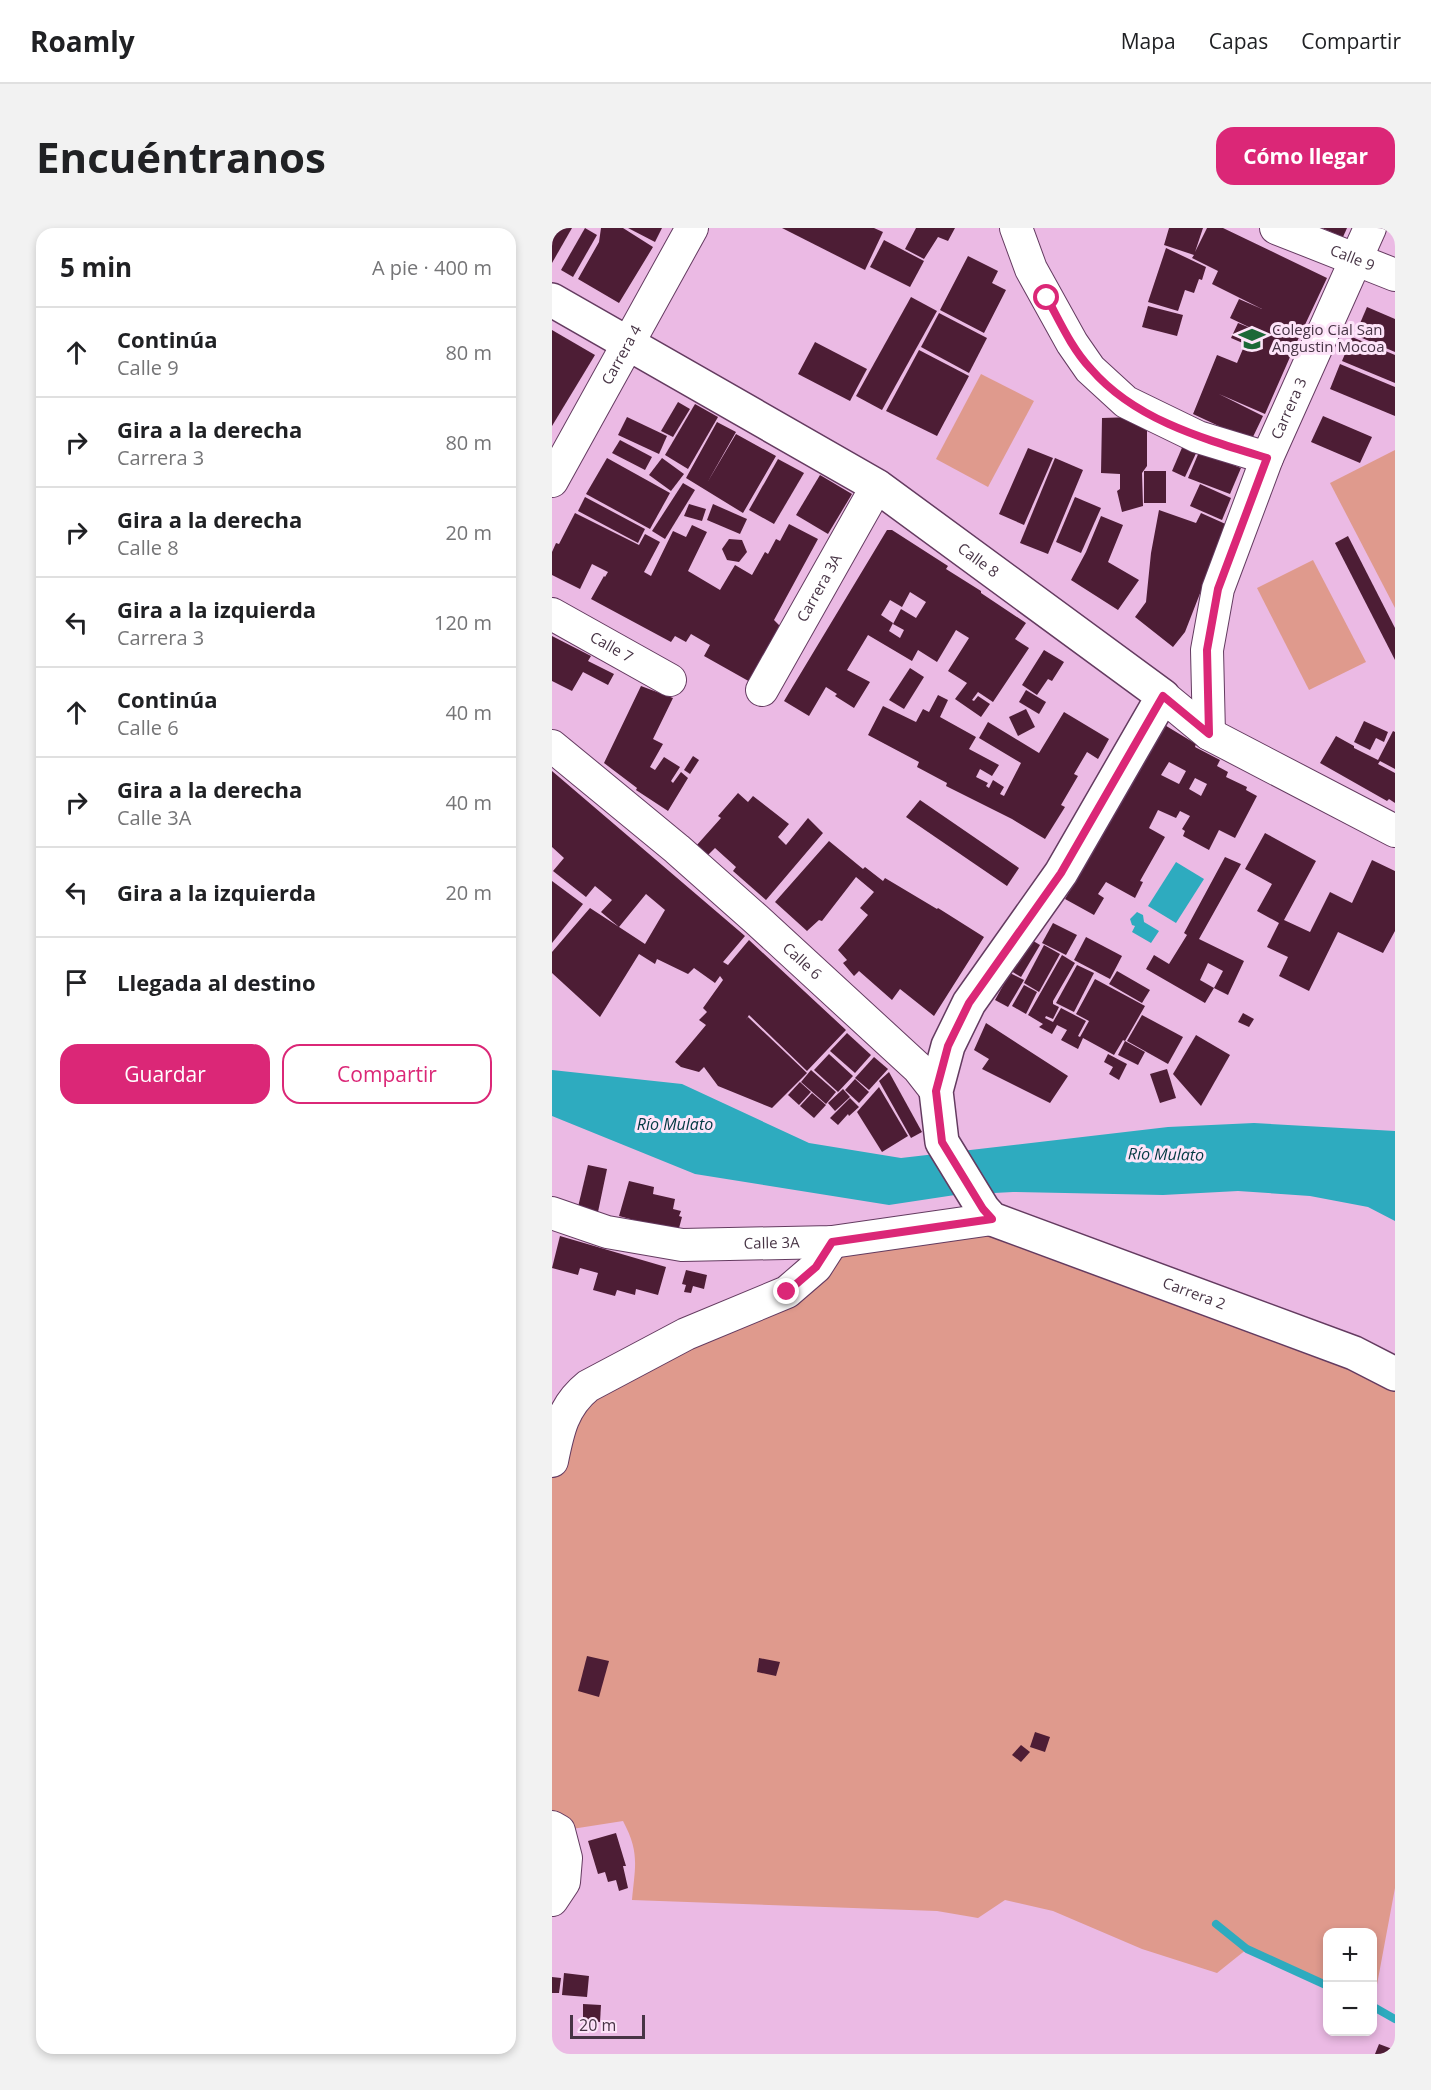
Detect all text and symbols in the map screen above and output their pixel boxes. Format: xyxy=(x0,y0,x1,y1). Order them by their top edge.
text: Roamly xyxy=(30,22,135,60)
text: Mapa xyxy=(1121,27,1176,55)
text: Capas xyxy=(1209,27,1268,55)
text: Compartir xyxy=(1301,27,1401,55)
button: Cómo llegar xyxy=(1216,127,1395,185)
text: Encuéntranos xyxy=(36,128,326,185)
street label: Calle 9 xyxy=(1327,239,1378,275)
text: 5 min xyxy=(60,249,132,285)
text: A pie · 400 m xyxy=(372,254,492,281)
route start xyxy=(1033,284,1059,310)
place label: Colegio Cial San Angustin Mocoa xyxy=(1272,319,1384,356)
street label: Carrera 4 xyxy=(596,321,646,388)
text: Continúa xyxy=(117,324,218,354)
school or university icon: Colegio Cial San Angustin Mocoa xyxy=(1237,324,1267,354)
icon: ahead xyxy=(60,336,93,369)
text: 80 m xyxy=(445,339,492,366)
text: Calle 9 xyxy=(117,354,179,381)
street label: Carrera 3 xyxy=(1266,374,1311,442)
text: Gira a la derecha xyxy=(117,414,302,444)
icon: right xyxy=(60,426,93,459)
text: 80 m xyxy=(445,429,492,456)
text: Carrera 3 xyxy=(117,444,204,471)
text: Gira a la derecha xyxy=(117,504,302,534)
icon: right xyxy=(60,516,93,549)
text: 20 m xyxy=(445,519,492,546)
text: Calle 8 xyxy=(117,534,179,561)
street label: Calle 8 xyxy=(954,538,1003,581)
street label: Carrera 3A xyxy=(791,550,846,625)
text: Gira a la izquierda xyxy=(117,594,316,624)
icon: left xyxy=(60,606,93,639)
text: 120 m xyxy=(434,609,492,636)
text: Carrera 3 xyxy=(117,624,204,651)
street label: Calle 7 xyxy=(587,626,637,666)
text: Continúa xyxy=(117,684,218,714)
icon: ahead xyxy=(60,696,93,729)
text: 40 m xyxy=(445,699,492,726)
text: Calle 6 xyxy=(117,714,179,741)
text: Gira a la derecha xyxy=(117,774,302,804)
icon: right xyxy=(60,786,93,819)
text: 40 m xyxy=(445,789,492,816)
text: Calle 3A xyxy=(117,804,191,831)
icon: left xyxy=(60,876,93,909)
text: Gira a la izquierda xyxy=(117,877,316,907)
text: 20 m xyxy=(445,879,492,906)
street label: Calle 6 xyxy=(779,938,826,984)
icon: arrive xyxy=(60,966,93,999)
text: Llegada al destino xyxy=(117,967,316,997)
button: Guardar xyxy=(60,1044,270,1104)
button: Compartir xyxy=(282,1044,492,1104)
water label: Río Mulato xyxy=(637,1113,713,1135)
water label: Río Mulato xyxy=(1128,1142,1204,1166)
street label: Calle 3A xyxy=(744,1232,800,1253)
street label: Carrera 2 xyxy=(1160,1272,1229,1314)
route end xyxy=(773,1278,799,1304)
map controls xyxy=(1323,1928,1377,2036)
button: + xyxy=(1323,1928,1377,1982)
button: − xyxy=(1323,1982,1377,2036)
scale bar xyxy=(570,2012,645,2040)
text: 20 m xyxy=(579,2014,616,2036)

